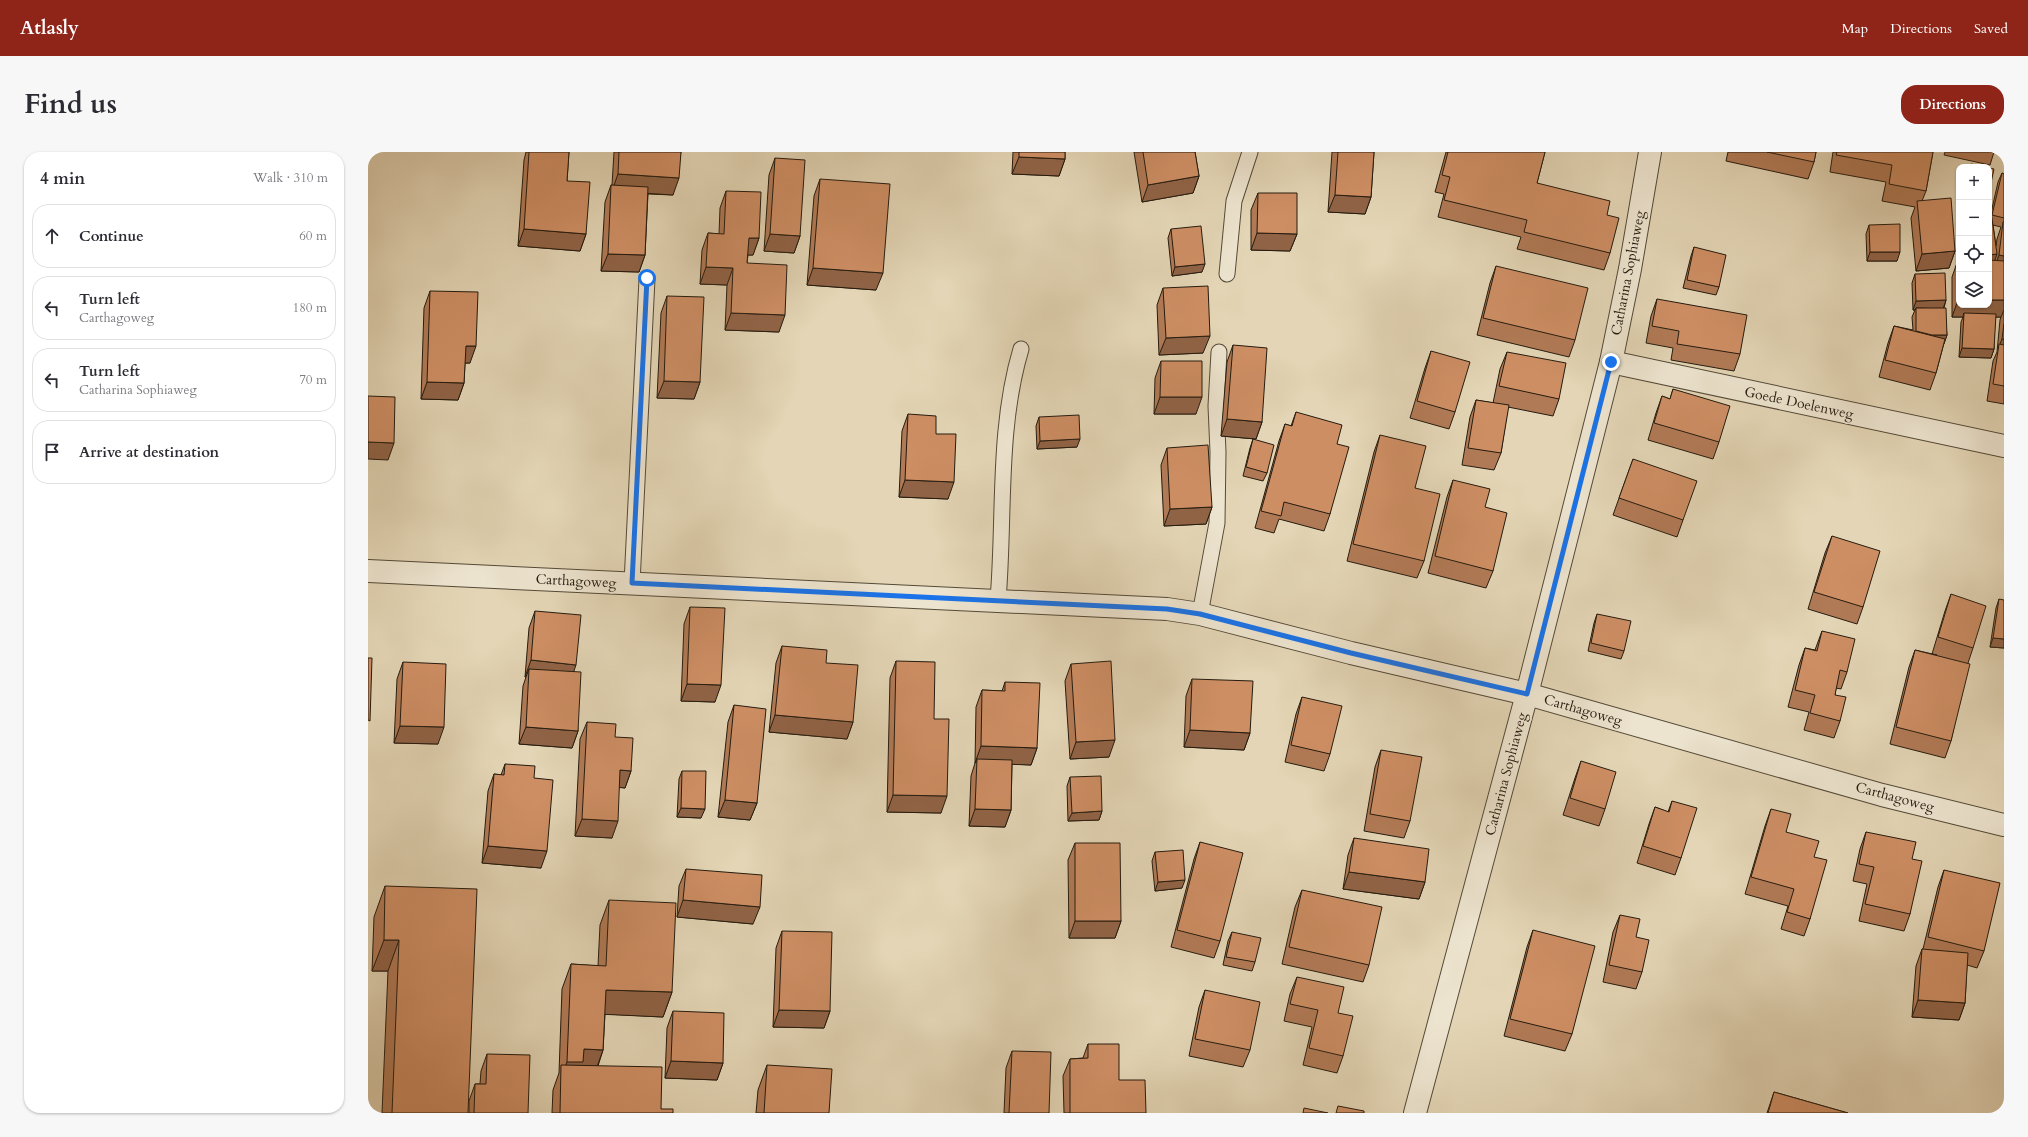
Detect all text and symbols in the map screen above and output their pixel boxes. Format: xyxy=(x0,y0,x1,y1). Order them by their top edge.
text: Atlasly xyxy=(20,15,79,41)
text: Map xyxy=(1842,19,1868,38)
text: Directions xyxy=(1890,19,1952,38)
text: Saved xyxy=(1974,19,2008,38)
text: Find us xyxy=(24,85,117,123)
button: Directions xyxy=(1901,85,2004,124)
map controls xyxy=(1956,164,1992,308)
button: + xyxy=(1956,164,1992,200)
text: 4 min xyxy=(40,167,85,190)
text: Walk · 310 m xyxy=(253,169,328,187)
button: − xyxy=(1956,200,1992,236)
street label: Catharina Sophiaweg xyxy=(1607,209,1649,337)
icon: ahead xyxy=(41,225,63,247)
text: Continue xyxy=(79,226,144,246)
text: 60 m xyxy=(299,227,327,245)
button: locate xyxy=(1956,236,1992,272)
route start xyxy=(638,269,656,287)
button: layers xyxy=(1956,272,1992,308)
text: Turn left xyxy=(79,289,140,309)
icon: left xyxy=(41,297,63,319)
text: 180 m xyxy=(293,299,327,317)
text: Carthagoweg xyxy=(79,309,154,327)
route end xyxy=(1602,353,1620,371)
text: Turn left xyxy=(79,361,140,381)
icon: left xyxy=(41,369,63,391)
text: 70 m xyxy=(299,371,327,389)
text: Catharina Sophiaweg xyxy=(79,381,197,399)
street label: Goede Doelenweg xyxy=(1743,382,1855,424)
icon: arrive xyxy=(41,441,63,463)
text: Arrive at destination xyxy=(79,442,219,462)
street label: Carthagoweg xyxy=(535,569,617,593)
street label: Carthagoweg xyxy=(1542,690,1625,730)
street label: Catharina Sophiaweg xyxy=(1480,710,1532,838)
street label: Carthagoweg xyxy=(1853,777,1937,817)

